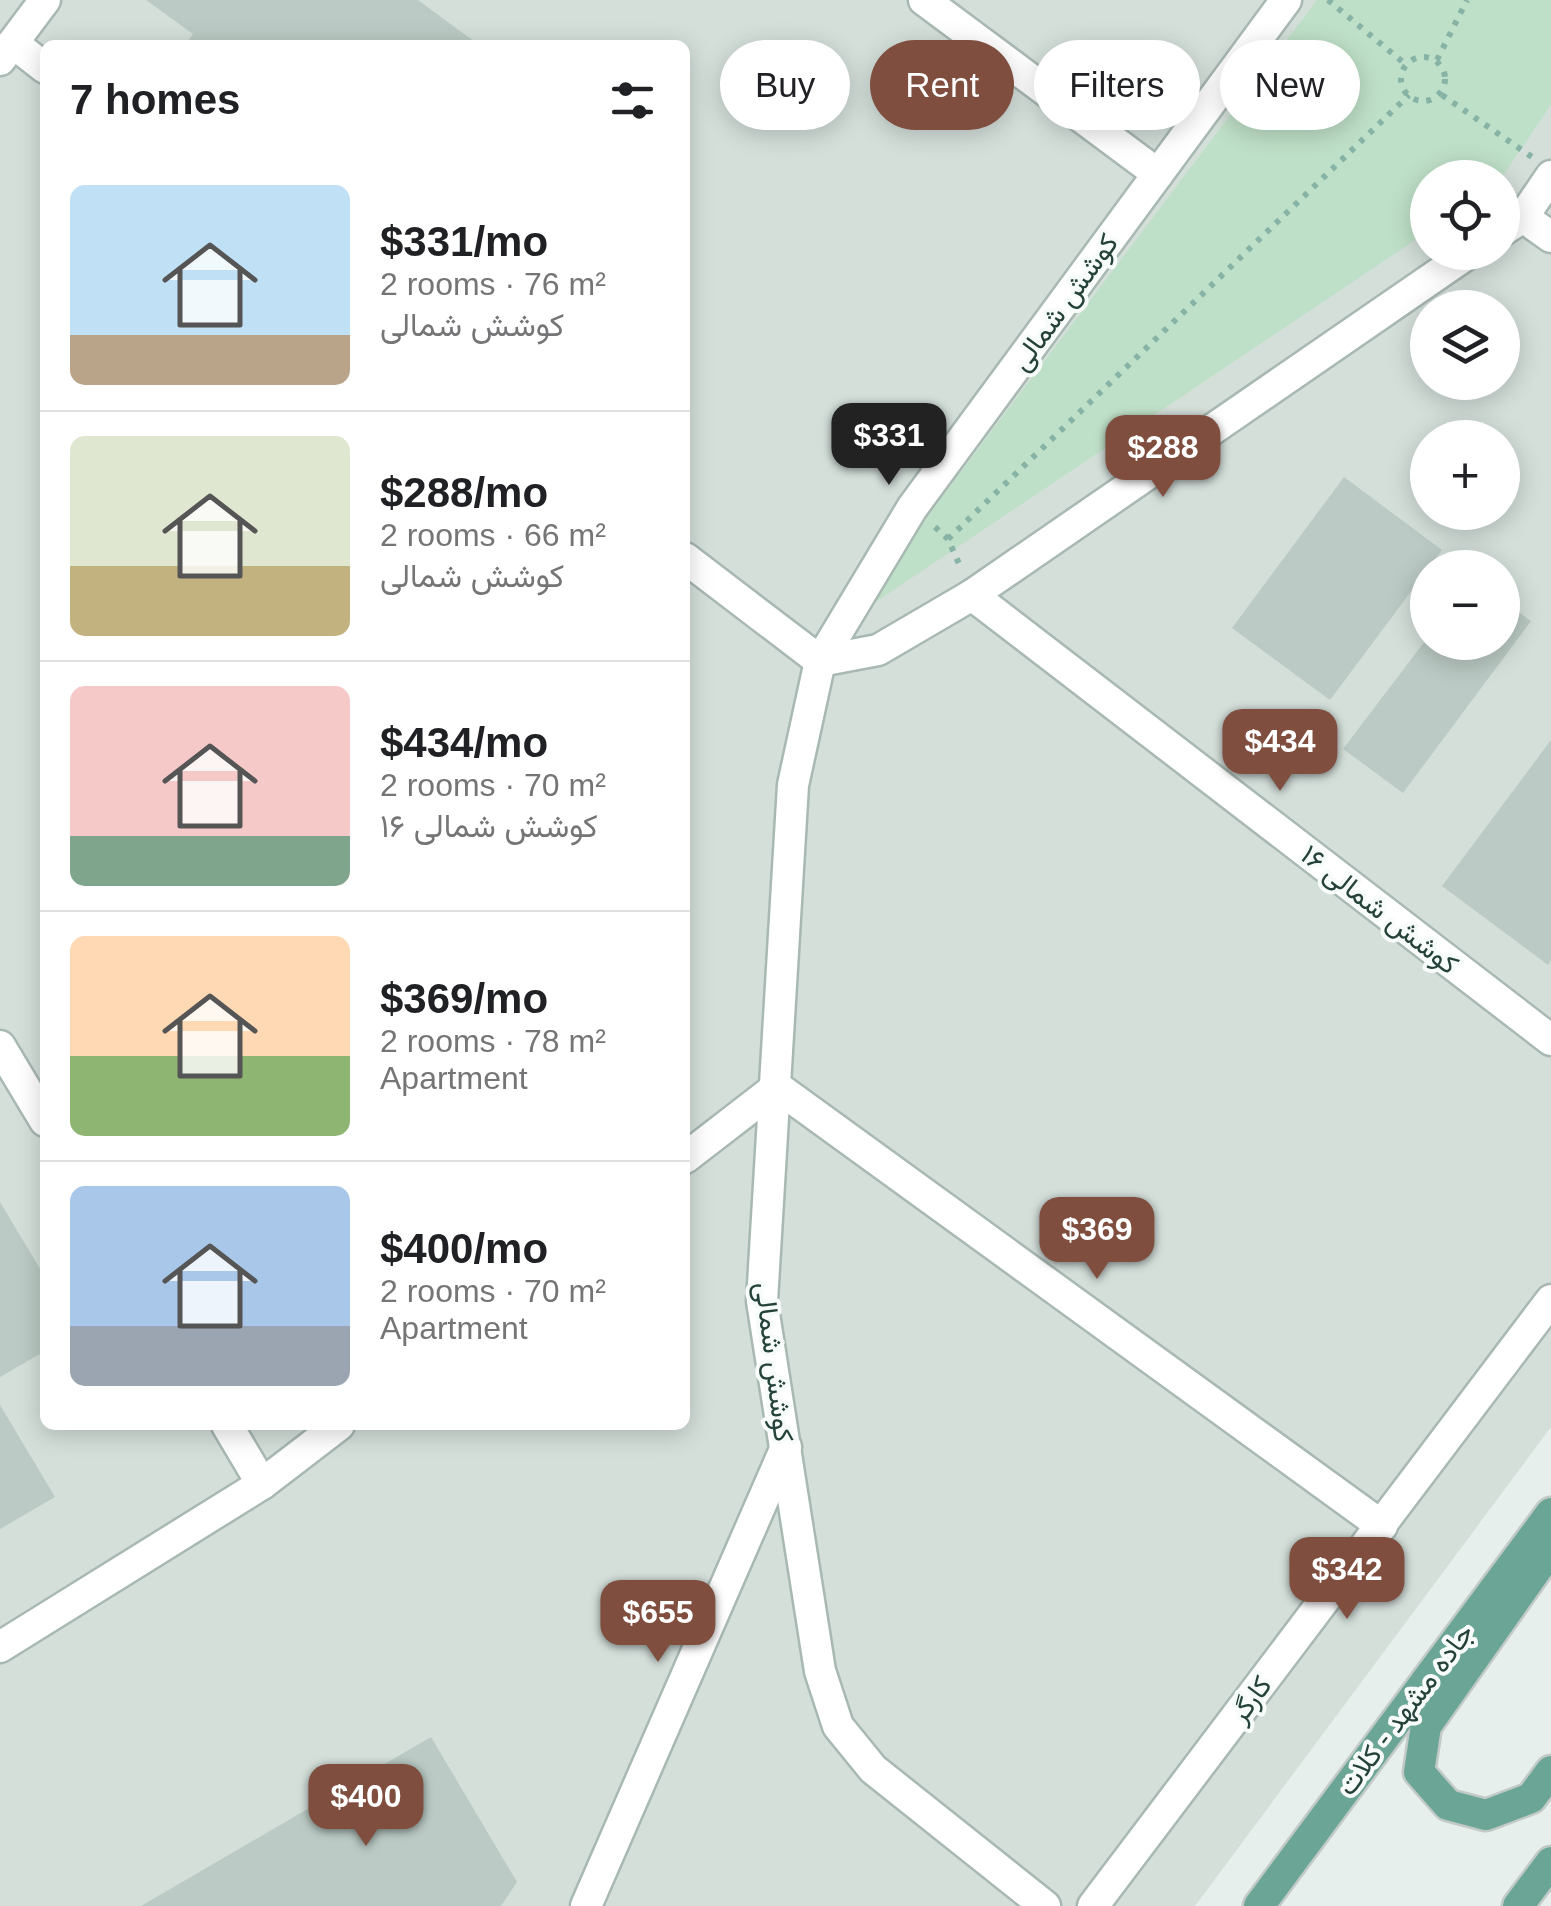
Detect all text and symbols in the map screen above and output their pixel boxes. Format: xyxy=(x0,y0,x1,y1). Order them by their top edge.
chip: Buy xyxy=(720,40,850,130)
chip: Rent xyxy=(870,40,1014,130)
chip: Filters xyxy=(1034,40,1200,130)
chip: New xyxy=(1220,40,1360,130)
icon: filters xyxy=(605,73,660,128)
text: 7 homes xyxy=(70,76,240,123)
map controls xyxy=(1410,160,1520,660)
button: locate xyxy=(1410,160,1520,270)
text: $331/mo xyxy=(380,218,548,265)
icon: home xyxy=(150,225,270,345)
street label: کوشش شمالی xyxy=(1005,228,1126,378)
text: 2 rooms · 76 m² xyxy=(380,266,606,302)
button: layers xyxy=(1410,290,1520,400)
text: کوشش شمالی xyxy=(380,307,564,343)
pin: $331 xyxy=(830,403,948,488)
pin: $288 xyxy=(1104,415,1222,500)
text: $331 xyxy=(853,417,925,453)
button: + xyxy=(1410,420,1520,530)
text: $288 xyxy=(1127,429,1199,465)
text: $288/mo xyxy=(380,469,548,516)
icon: home xyxy=(150,476,270,596)
text: 2 rooms · 66 m² xyxy=(380,517,606,553)
button: − xyxy=(1410,550,1520,660)
text: کوشش شمالی xyxy=(380,558,564,594)
pin: $434 xyxy=(1221,709,1339,794)
text: $434/mo xyxy=(380,719,548,766)
text: $434 xyxy=(1244,723,1316,759)
icon: home xyxy=(150,726,270,846)
text: 2 rooms · 70 m² xyxy=(380,767,606,803)
text: کوشش شمالی ۱۶ xyxy=(380,808,598,844)
street label: کوشش شمالی ۱۶ xyxy=(1294,839,1464,982)
text: $369/mo xyxy=(380,975,548,1022)
icon: home xyxy=(150,976,270,1096)
text: 2 rooms · 78 m² xyxy=(380,1023,606,1059)
text: Apartment xyxy=(380,1060,528,1096)
pin: $369 xyxy=(1038,1197,1156,1282)
text: $369 xyxy=(1061,1211,1133,1247)
text: $400/mo xyxy=(380,1225,548,1272)
icon: home xyxy=(150,1226,270,1346)
text: 2 rooms · 70 m² xyxy=(380,1273,606,1309)
street label: کوشش شمالی xyxy=(747,1280,800,1444)
text: Apartment xyxy=(380,1310,528,1346)
pin: $342 xyxy=(1288,1537,1406,1622)
text: $342 xyxy=(1311,1551,1383,1587)
pin: $655 xyxy=(599,1580,717,1665)
text: $655 xyxy=(622,1594,694,1630)
street label: جاده مشهد - کلات xyxy=(1331,1618,1481,1802)
street label: کارگر xyxy=(1222,1670,1279,1731)
pin: $400 xyxy=(307,1764,425,1849)
text: $400 xyxy=(330,1778,402,1814)

